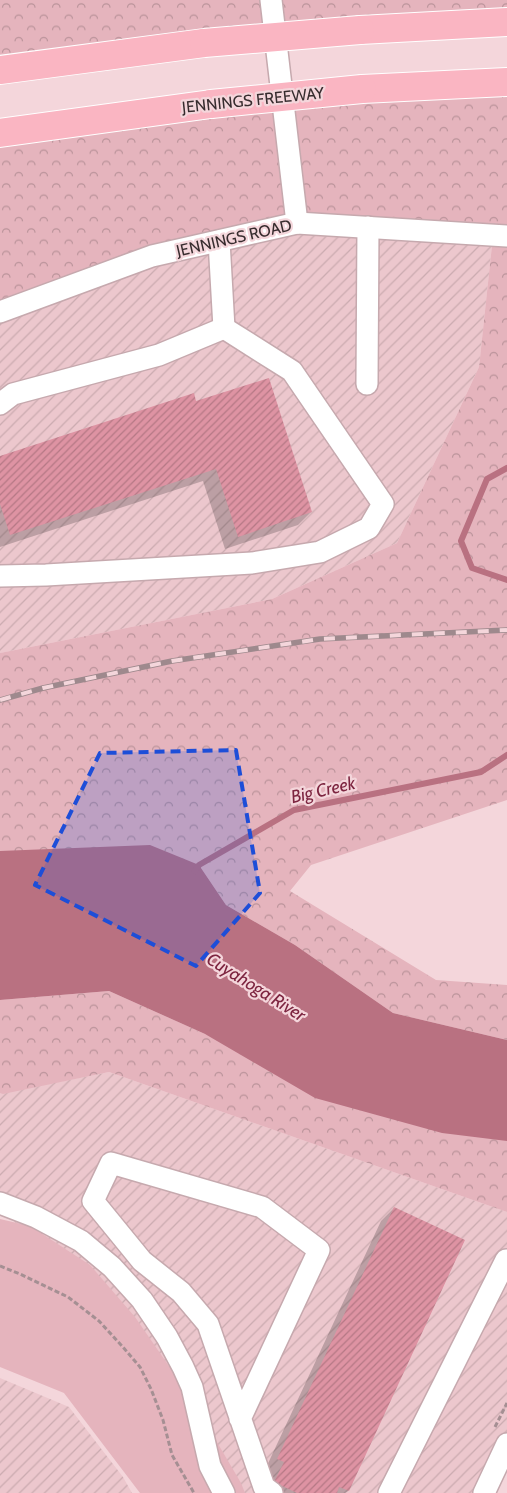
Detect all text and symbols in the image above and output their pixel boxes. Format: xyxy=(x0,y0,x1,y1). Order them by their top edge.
street label: JENNINGS FREEWAY xyxy=(180,83,326,117)
street label: JENNINGS ROAD xyxy=(173,215,294,261)
water label: Big Creek xyxy=(289,772,359,808)
water label: Cuyahoga River xyxy=(203,948,311,1027)

